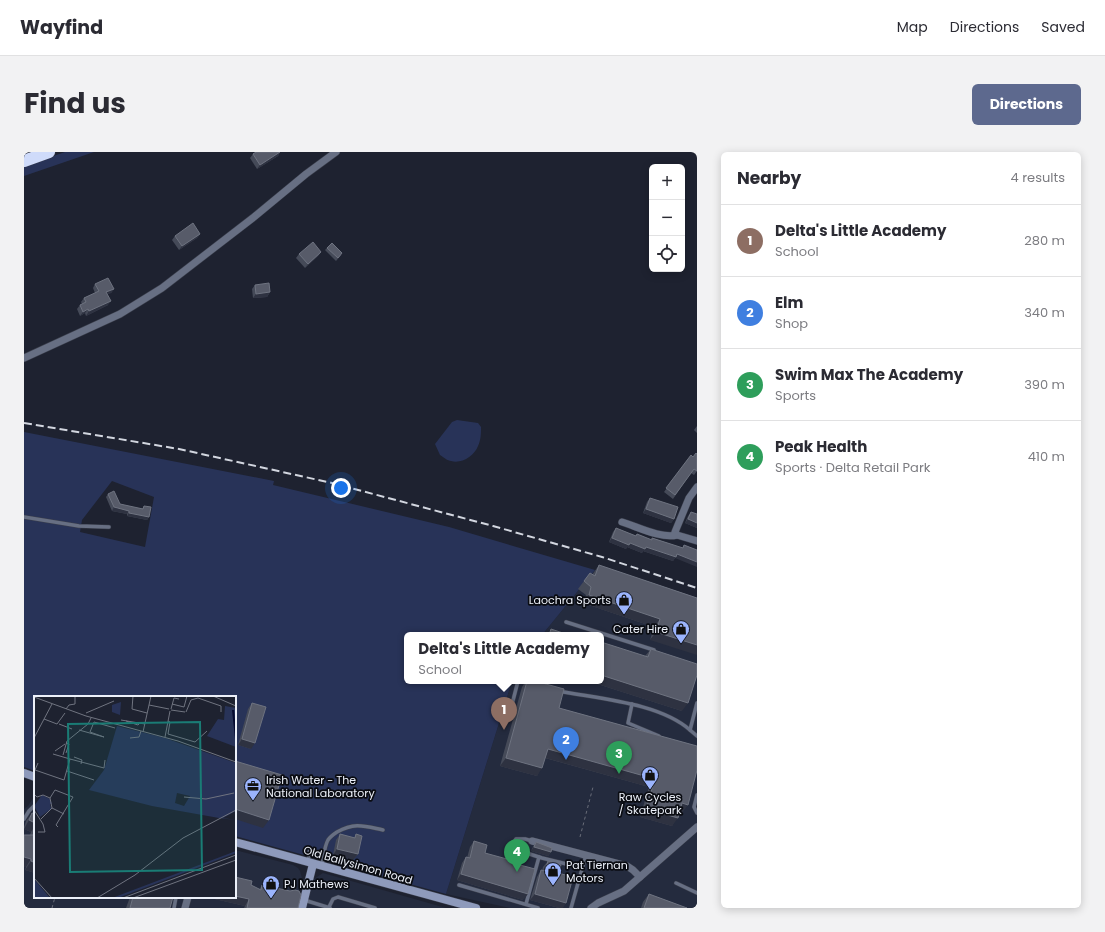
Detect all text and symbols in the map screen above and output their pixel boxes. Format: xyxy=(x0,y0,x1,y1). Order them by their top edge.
text: Wayfind xyxy=(20,14,103,41)
text: Map xyxy=(897,17,928,37)
text: Directions xyxy=(950,17,1019,37)
text: Saved xyxy=(1041,17,1085,37)
text: Find us xyxy=(24,84,126,123)
button: Directions xyxy=(972,84,1081,125)
map controls xyxy=(649,164,685,272)
button: + xyxy=(649,164,685,200)
text: Nearby xyxy=(737,166,801,190)
text: 4 results xyxy=(1011,168,1065,187)
button: − xyxy=(649,200,685,236)
text: Delta's Little Academy xyxy=(775,220,946,241)
text: 1 xyxy=(748,231,752,250)
text: 280 m xyxy=(1024,231,1065,250)
button: locate xyxy=(649,236,685,272)
text: School xyxy=(775,242,819,261)
text: Elm xyxy=(775,292,803,313)
text: 2 xyxy=(746,303,754,322)
text: 340 m xyxy=(1024,303,1065,322)
text: Shop xyxy=(775,314,808,333)
text: Swim Max The Academy xyxy=(775,364,963,385)
text: 3 xyxy=(746,375,754,394)
text: 390 m xyxy=(1024,375,1065,394)
text: Sports xyxy=(775,386,816,405)
text: Peak Health xyxy=(775,436,867,457)
text: 4 xyxy=(746,447,754,466)
text: 410 m xyxy=(1028,447,1065,466)
text: Sports · Delta Retail Park xyxy=(775,458,930,477)
your location xyxy=(331,478,351,498)
shop icon: Laochra Sports xyxy=(614,590,634,615)
place label: Laochra Sports xyxy=(529,592,611,608)
shop icon: Cater Hire xyxy=(671,619,691,644)
place label: Cater Hire xyxy=(613,621,668,637)
popup xyxy=(404,632,604,684)
text: Delta's Little Academy xyxy=(418,638,590,659)
text: School xyxy=(418,660,462,679)
inset map xyxy=(34,696,236,898)
pin: 1 xyxy=(491,697,517,730)
pin: 2 xyxy=(553,727,579,760)
pin: 3 xyxy=(606,741,632,774)
shop icon: Raw Cycles / Skatepark xyxy=(640,765,660,790)
place label: Irish Water - The National Laboratory xyxy=(266,772,375,801)
office icon: Irish Water - The National Laboratory xyxy=(243,776,263,801)
place label: Raw Cycles / Skatepark xyxy=(618,789,682,818)
pin: 4 xyxy=(504,839,530,872)
street label: Old Ballysimon Road xyxy=(302,842,414,888)
place label: Pat Tiernan Motors xyxy=(566,857,628,886)
shop icon: Pat Tiernan Motors xyxy=(543,861,563,886)
shop icon: PJ Mathews xyxy=(261,874,281,899)
place label: PJ Mathews xyxy=(284,876,349,892)

